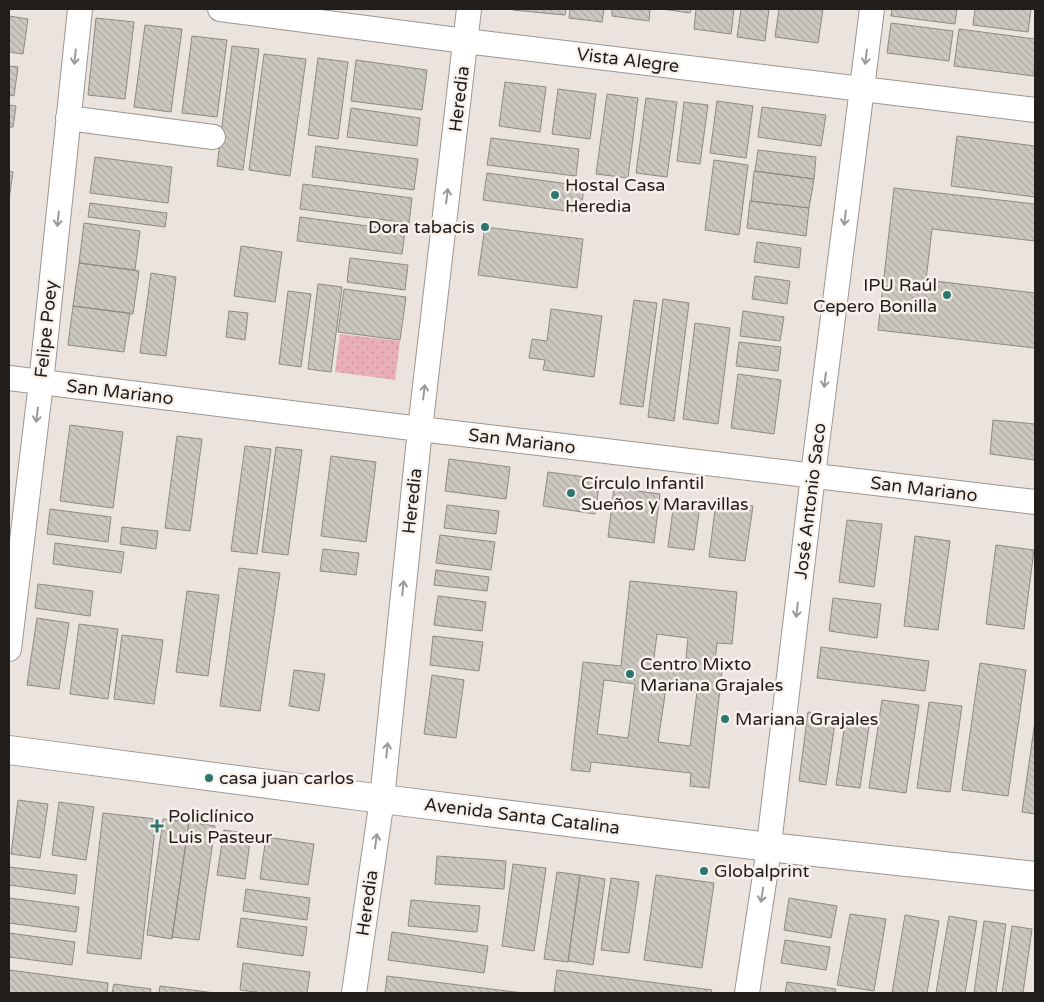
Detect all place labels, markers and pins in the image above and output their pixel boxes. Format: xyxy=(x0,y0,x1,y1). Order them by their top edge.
place label: Hostal Casa Heredia xyxy=(565,174,665,217)
marker: Hostal Casa Heredia xyxy=(549,189,561,201)
place label: Dora tabacis xyxy=(368,216,475,238)
marker: Dora tabacis xyxy=(479,221,491,233)
place label: IPU Raúl Cepero Bonilla xyxy=(813,274,937,317)
marker: IPU Raúl Cepero Bonilla xyxy=(941,289,953,301)
place label: Círculo Infantil Sueños y Maravillas xyxy=(581,472,749,515)
marker: Círculo Infantil Sueños y Maravillas xyxy=(565,487,577,499)
place label: Centro Mixto Mariana Grajales xyxy=(640,653,783,696)
marker: Centro Mixto Mariana Grajales xyxy=(624,668,636,680)
place label: Mariana Grajales xyxy=(735,708,878,730)
marker: Mariana Grajales xyxy=(719,713,731,725)
place label: casa juan carlos xyxy=(219,767,354,789)
marker: casa juan carlos xyxy=(203,772,215,784)
place label: Policlínico Luis Pasteur xyxy=(168,805,272,848)
marker: Policlínico Luis Pasteur xyxy=(150,819,164,833)
place label: Globalprint xyxy=(714,860,809,882)
marker: Globalprint xyxy=(698,865,710,877)

